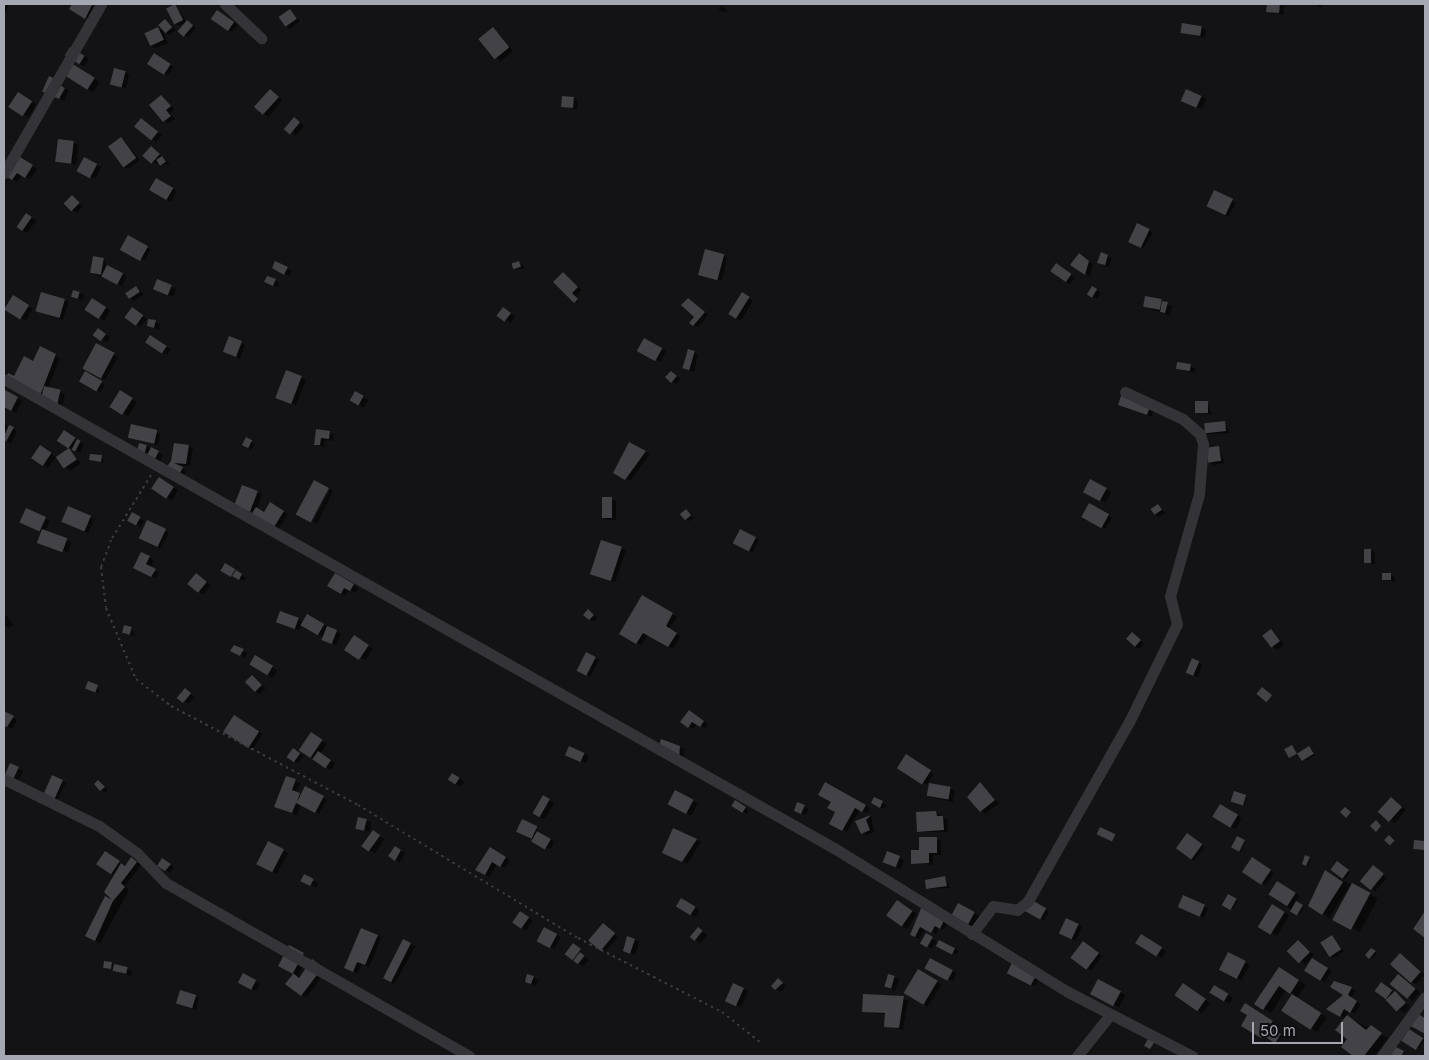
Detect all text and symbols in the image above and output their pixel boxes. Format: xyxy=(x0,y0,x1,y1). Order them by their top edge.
scale bar xyxy=(1254,1012,1345,1044)
text: 50 m xyxy=(1260,1021,1296,1040)

